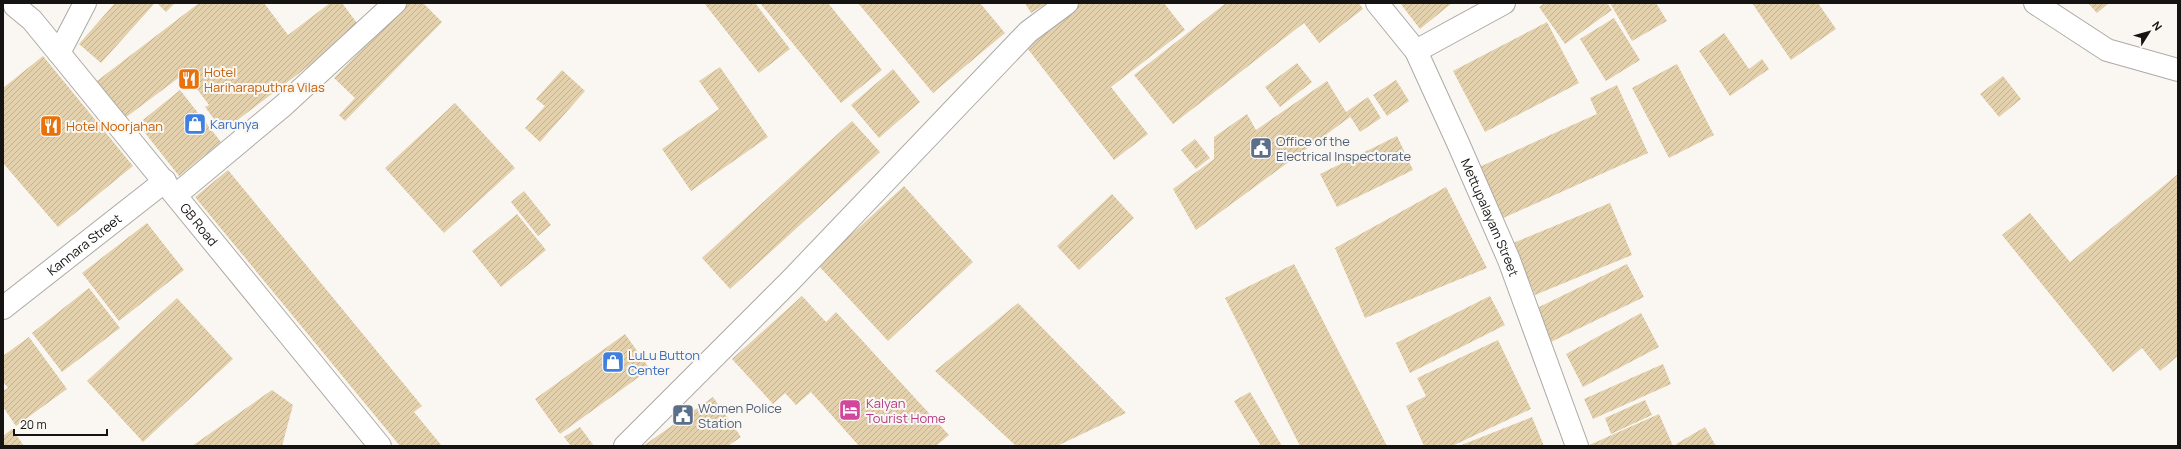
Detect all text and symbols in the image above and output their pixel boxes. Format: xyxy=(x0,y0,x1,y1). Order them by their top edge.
north arrow xyxy=(2129,12,2169,52)
text: N xyxy=(2149,18,2166,33)
place label: Hotel Hariharaputhra Vilas xyxy=(204,63,325,96)
restaurant icon: Hotel Hariharaputhra Vilas xyxy=(176,66,202,92)
shop icon: Karunya xyxy=(182,111,208,137)
restaurant icon: Hotel Noorjahan xyxy=(38,113,64,139)
place label: Karunya xyxy=(210,115,259,133)
place label: Hotel Noorjahan xyxy=(66,117,163,135)
place label: Office of the Electrical Inspectorate xyxy=(1276,132,1411,165)
public building icon: Office of the Electrical Inspectorate xyxy=(1248,135,1274,161)
street label: Mettupalayam Street xyxy=(1457,156,1523,279)
street label: GB Road xyxy=(176,199,222,250)
street label: Kannara Street xyxy=(43,210,125,279)
place label: LuLu Button Center xyxy=(628,346,700,379)
shop icon: LuLu Button Center xyxy=(600,349,626,375)
place label: Kalyan Tourist Home xyxy=(866,394,946,427)
hotel icon: Kalyan Tourist Home xyxy=(837,397,863,423)
place label: Women Police Station xyxy=(698,399,782,432)
public building icon: Women Police Station xyxy=(670,402,696,428)
scale bar xyxy=(14,411,107,437)
text: 20 m xyxy=(20,416,47,433)

